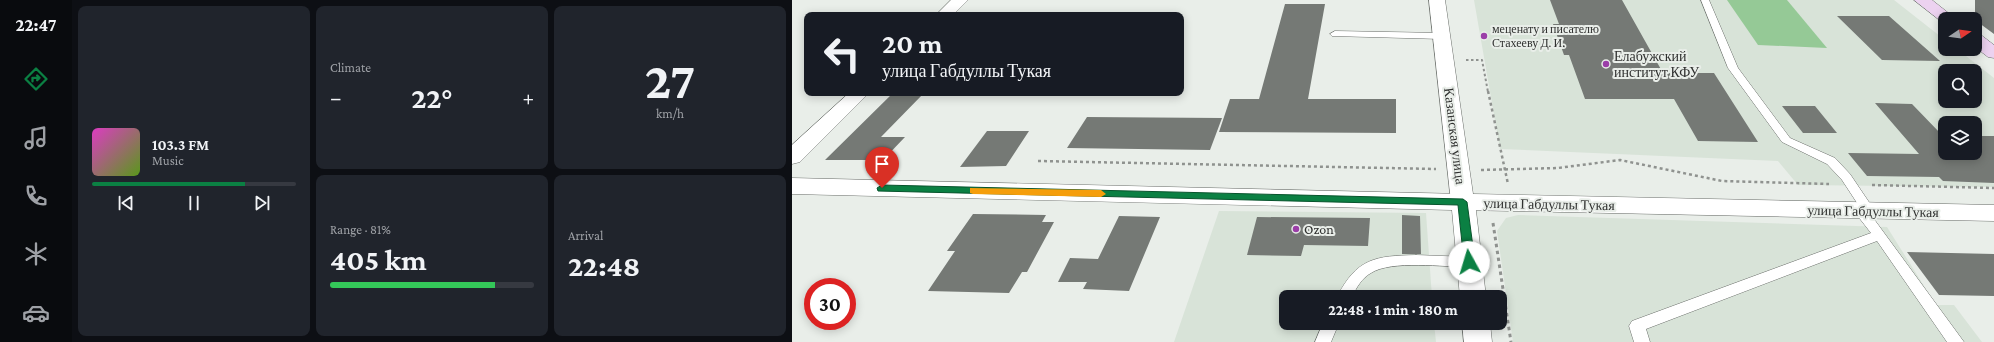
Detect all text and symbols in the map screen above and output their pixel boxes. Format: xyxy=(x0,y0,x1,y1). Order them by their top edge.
north arrow xyxy=(1938,12,1982,56)
map controls xyxy=(1938,12,1982,160)
text: 22:47 xyxy=(15,15,57,35)
place label: меценату и писателю Стахееву Д. И. xyxy=(1492,22,1599,50)
icon: left xyxy=(816,28,868,80)
text: 20 m xyxy=(882,28,942,59)
marker: меценату и писателю Стахееву Д. И. xyxy=(1479,31,1489,41)
place label: Елабужский институт КФУ xyxy=(1614,48,1699,80)
text: 27 xyxy=(645,51,695,109)
marker: Елабужский институт КФУ xyxy=(1601,59,1611,69)
text: Climate xyxy=(330,60,371,75)
text: улица Габдуллы Тукая xyxy=(882,61,1051,81)
button: search xyxy=(1938,64,1982,108)
icon: directions xyxy=(22,65,50,93)
text: 22° xyxy=(411,81,453,114)
text: − xyxy=(330,85,342,110)
text: + xyxy=(522,85,534,110)
street label: Казанская улица xyxy=(1441,87,1469,186)
text: km/h xyxy=(656,106,684,121)
button: layers xyxy=(1938,116,1982,160)
icon: music xyxy=(22,124,50,152)
text: 103.3 FM xyxy=(152,137,209,153)
pin xyxy=(865,147,899,188)
text: Music xyxy=(152,153,184,168)
icon: arrive xyxy=(871,153,893,175)
icon: phone xyxy=(22,182,50,210)
icon: previous xyxy=(115,192,137,214)
icon: pause xyxy=(183,192,205,214)
icon: next xyxy=(251,192,273,214)
street label: улица Габдуллы Тукая xyxy=(1483,195,1615,213)
street label: улица Габдуллы Тукая xyxy=(1807,202,1939,220)
place label: Ozon xyxy=(1304,221,1334,237)
text: Range · 81% xyxy=(330,222,391,237)
marker: Ozon xyxy=(1291,224,1301,234)
text: Arrival xyxy=(568,228,603,243)
icon: climate xyxy=(22,240,50,268)
position arrow xyxy=(1448,241,1490,283)
text: 405 km xyxy=(330,243,427,276)
text: 22:48 xyxy=(568,249,640,282)
speed limit sign: 30 xyxy=(804,278,856,330)
icon: car xyxy=(22,299,50,327)
text: 22:48 · 1 min · 180 m xyxy=(1328,302,1458,318)

